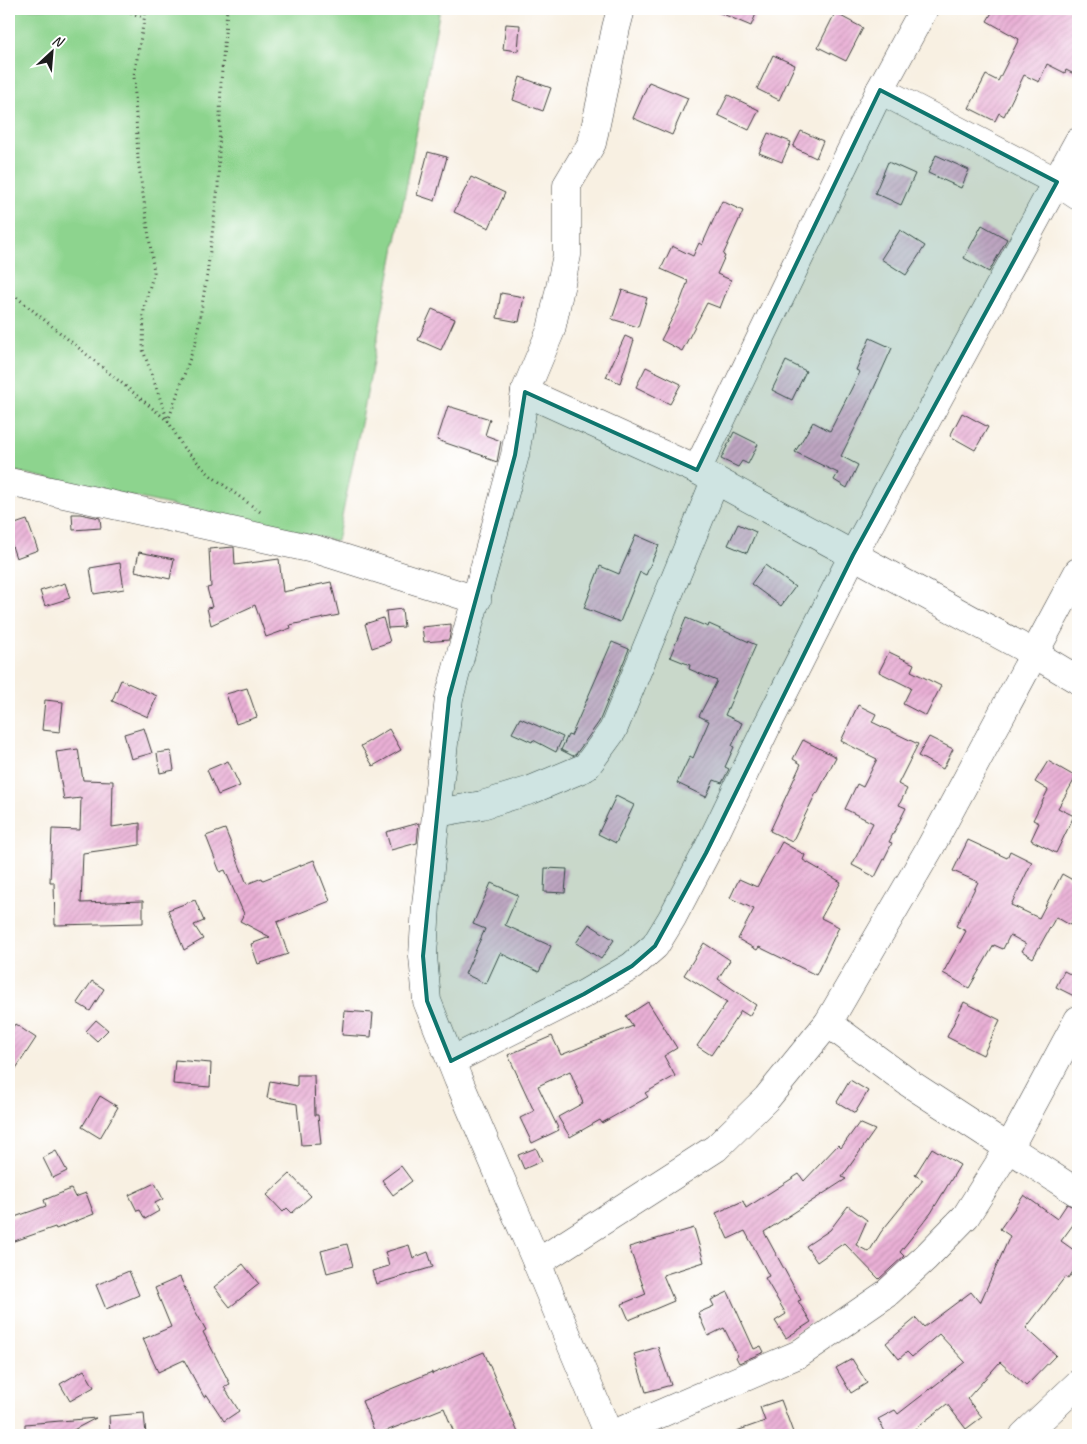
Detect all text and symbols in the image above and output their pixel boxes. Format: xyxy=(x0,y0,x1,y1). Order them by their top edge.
north arrow xyxy=(28,28,78,78)
text: N xyxy=(50,31,67,51)

